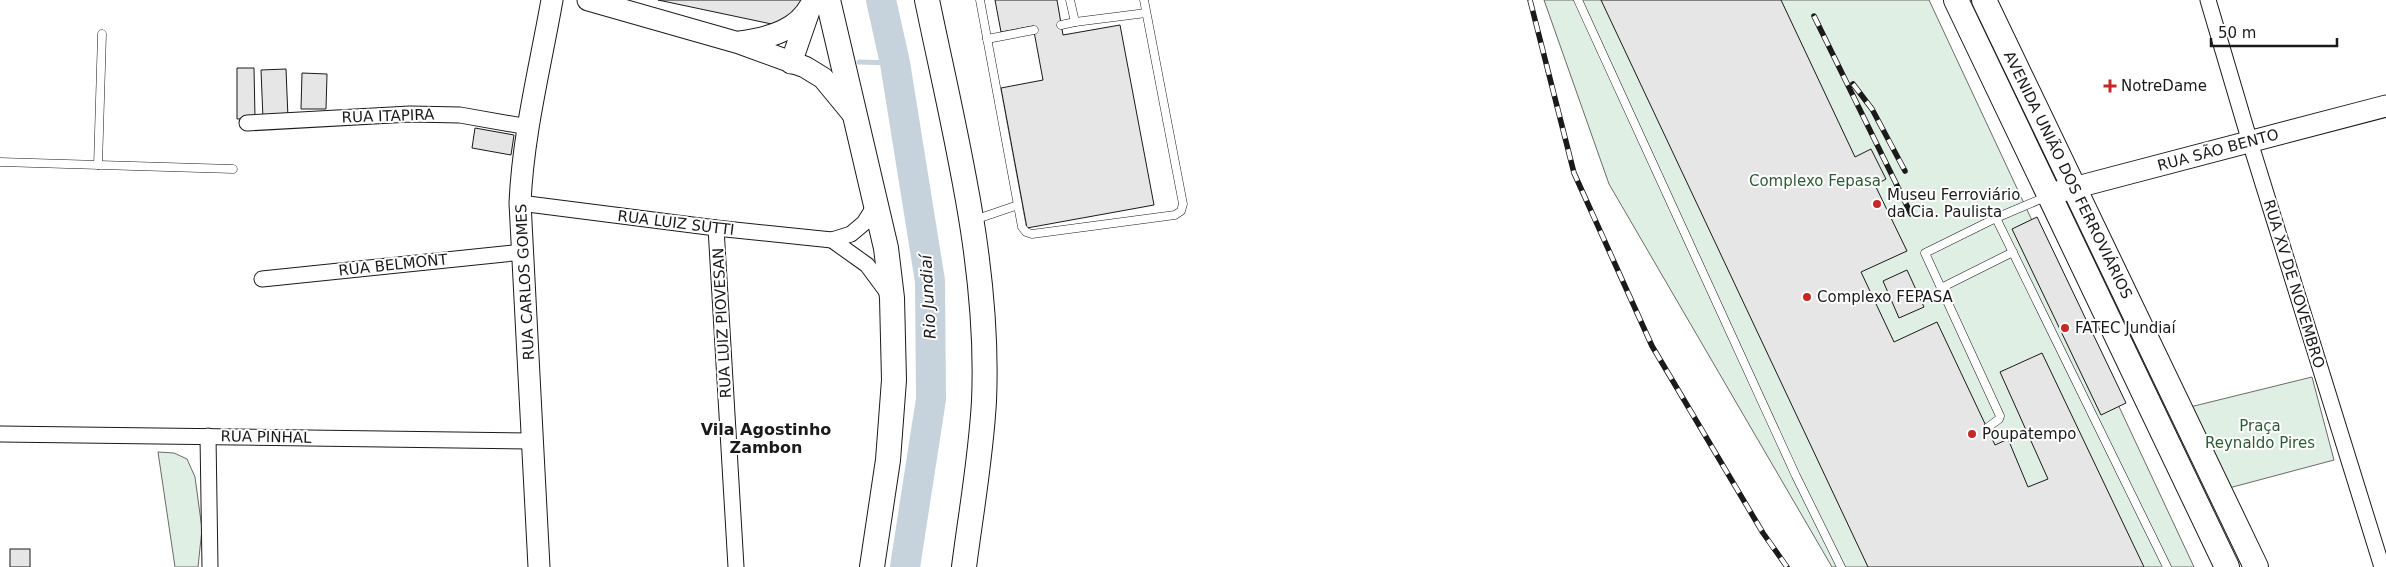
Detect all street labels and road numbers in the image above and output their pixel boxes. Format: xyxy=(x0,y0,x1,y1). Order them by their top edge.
street label: AVENIDA UNIÃO DOS FERROVIÁRIOS xyxy=(2000,48,2137,302)
street label: RUA ITAPIRA xyxy=(341,105,435,127)
street label: RUA SÃO BENTO xyxy=(2155,124,2281,175)
street label: RUA XV DE NOVEMBRO xyxy=(2260,197,2328,371)
street label: RUA CARLOS GOMES xyxy=(512,203,538,361)
street label: RUA LUIZ SUTTI xyxy=(617,207,735,239)
street label: RUA LUIZ PIOVESAN xyxy=(709,247,735,399)
street label: RUA BELMONT xyxy=(338,250,449,280)
street label: RUA PINHAL xyxy=(220,427,312,447)

